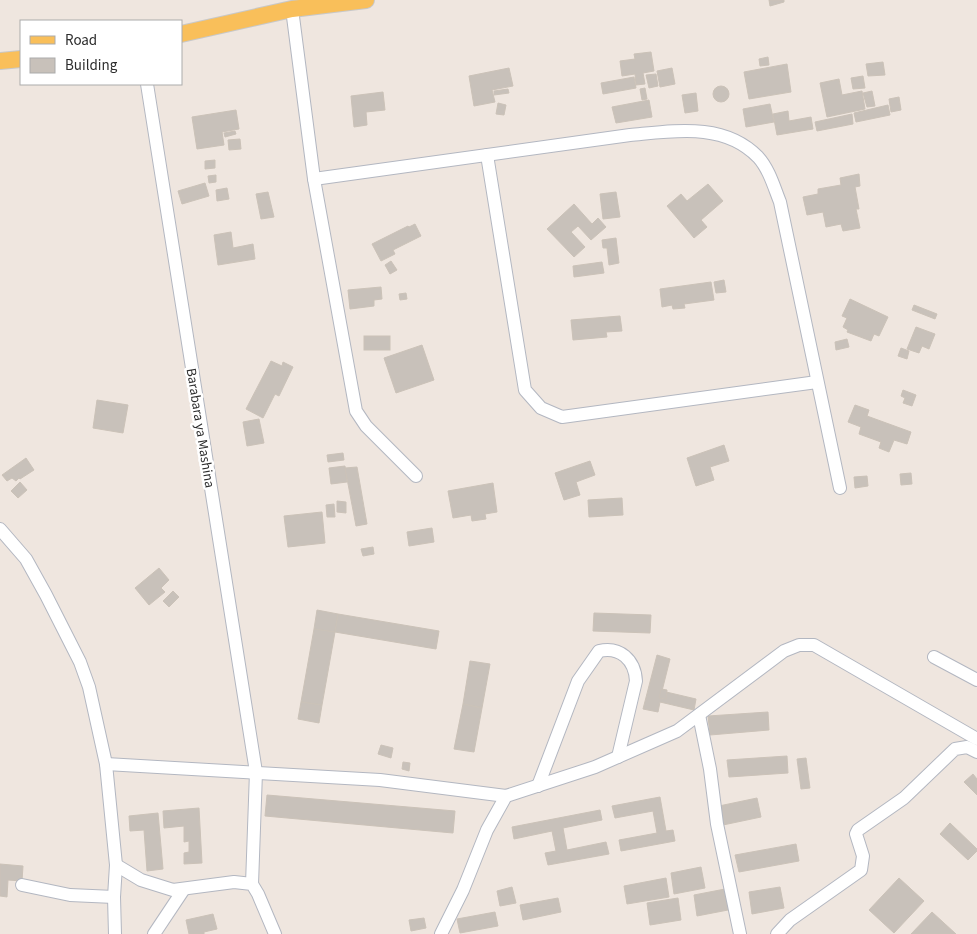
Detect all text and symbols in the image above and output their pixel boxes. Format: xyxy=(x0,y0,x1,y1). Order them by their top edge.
legend xyxy=(20,20,182,85)
text: Road xyxy=(65,30,97,51)
text: Building xyxy=(65,55,118,76)
street label: Barabara ya Mashina xyxy=(181,367,219,489)

